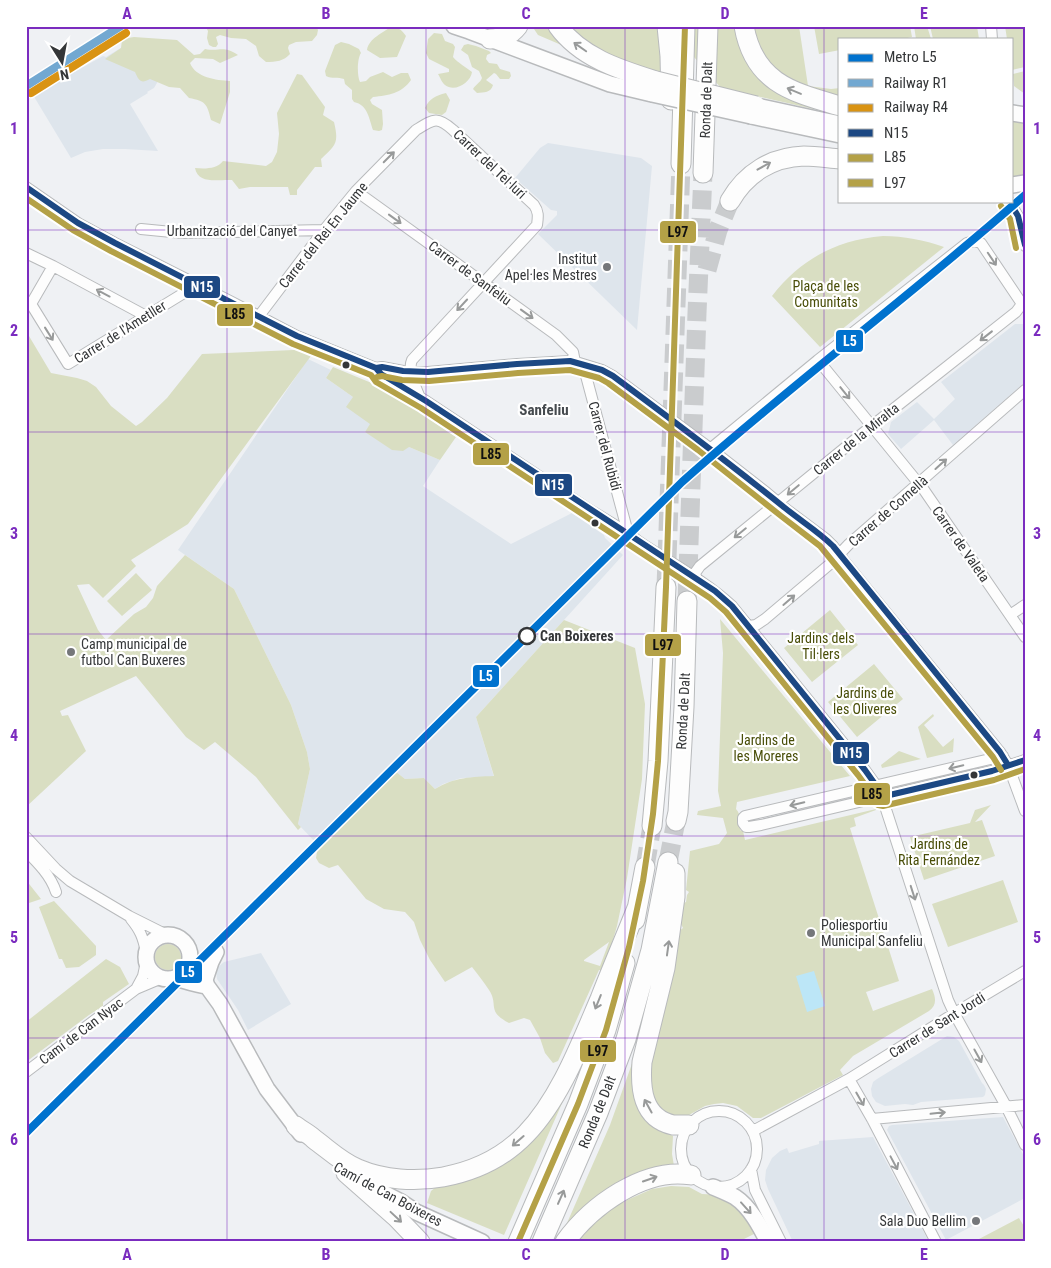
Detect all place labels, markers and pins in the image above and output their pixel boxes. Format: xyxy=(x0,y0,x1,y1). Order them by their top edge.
place label: Institut Apel·les Mestres xyxy=(505,251,597,283)
marker: Institut Apel·les Mestres xyxy=(601,261,613,273)
unlabelled marker xyxy=(341,360,351,370)
unlabelled marker xyxy=(590,518,600,528)
marker: Can Boixeres xyxy=(518,627,536,645)
place label: Can Boixeres xyxy=(540,628,614,644)
place label: Camp municipal de futbol Can Buxeres xyxy=(81,636,187,668)
marker: Camp municipal de futbol Can Buxeres xyxy=(65,646,77,658)
unlabelled marker xyxy=(969,770,979,780)
place label: Poliesportiu Municipal Sanfeliu xyxy=(821,917,923,949)
marker: Poliesportiu Municipal Sanfeliu xyxy=(805,927,817,939)
place label: Sala Duo Bellim xyxy=(880,1213,966,1229)
marker: Sala Duo Bellim xyxy=(970,1215,982,1227)

